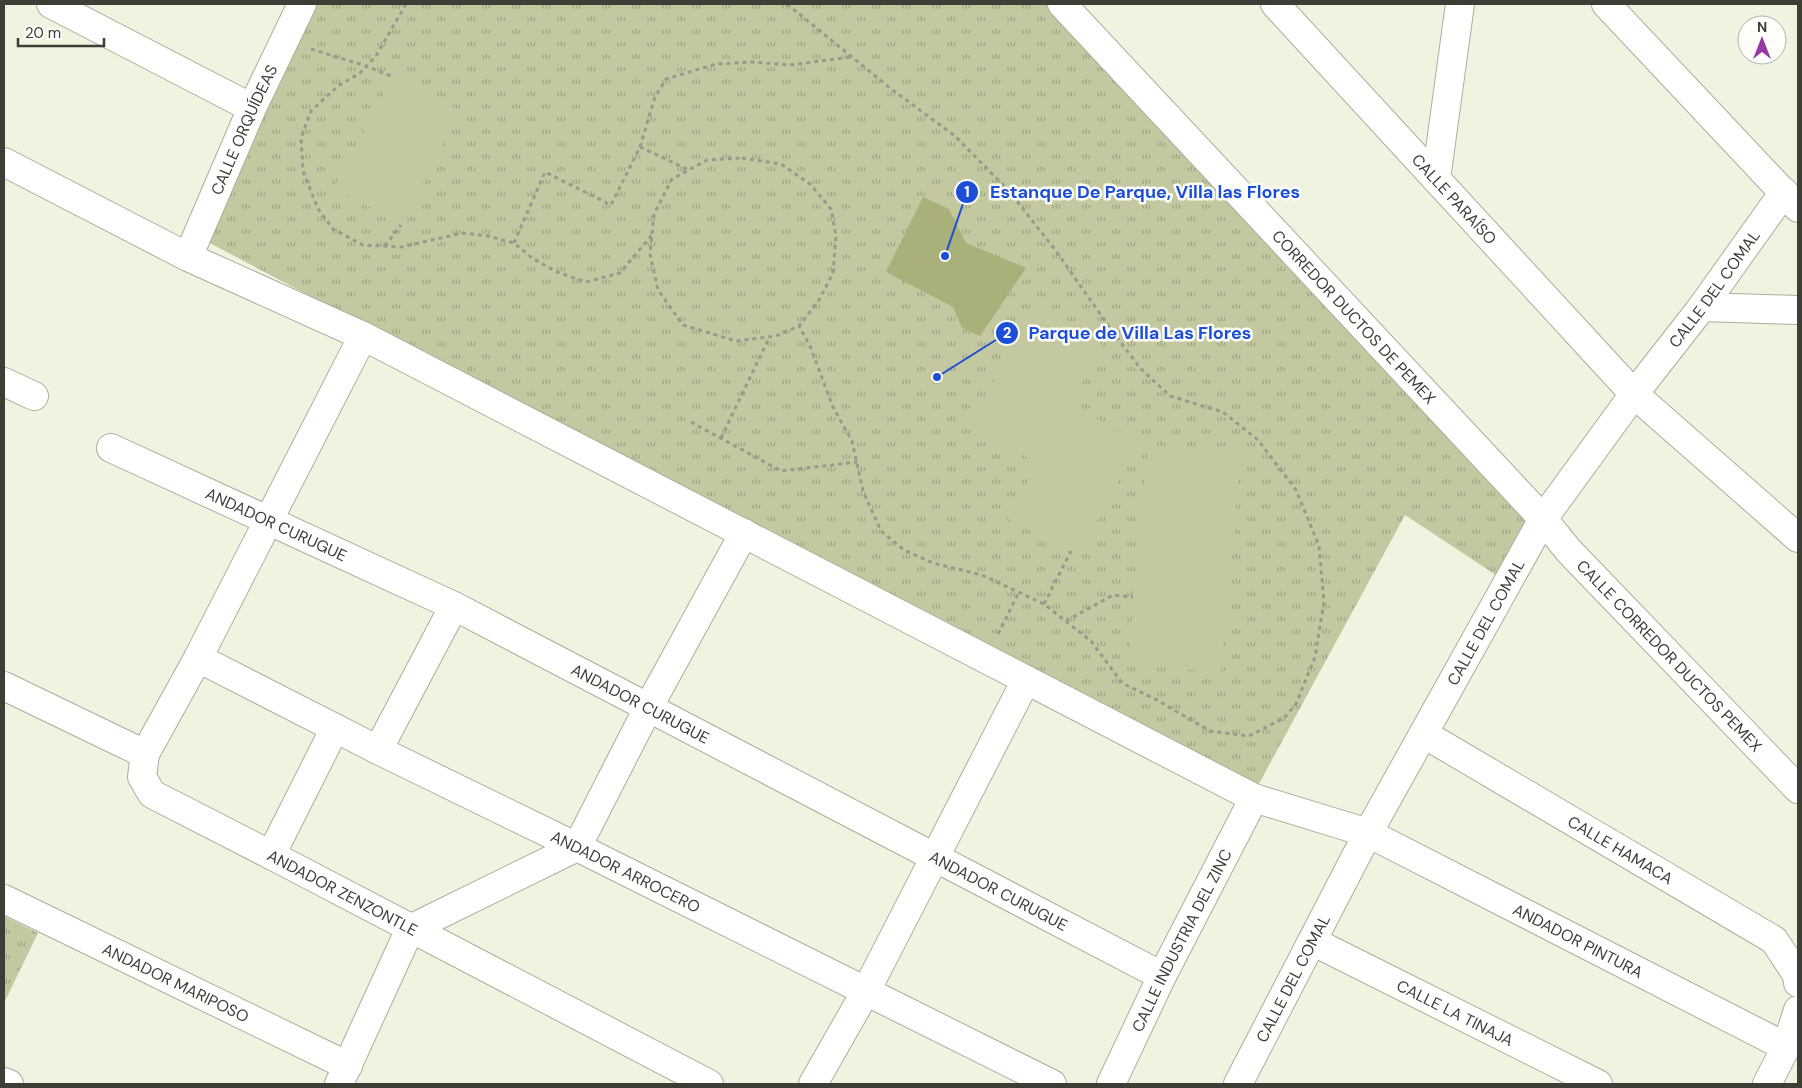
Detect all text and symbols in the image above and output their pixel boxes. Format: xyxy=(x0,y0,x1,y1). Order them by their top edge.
scale bar xyxy=(18,15,104,47)
north arrow xyxy=(1737,15,1787,65)
text: N xyxy=(1757,18,1767,36)
text: 20 m xyxy=(25,23,61,43)
street label: CALLE ORQUÍDEAS xyxy=(206,61,282,198)
street label: CALLE PARAÍSO xyxy=(1407,149,1501,249)
callout: Estanque De Parque, Villa las Flores xyxy=(955,175,1310,208)
text: Estanque De Parque, Villa las Flores xyxy=(990,180,1300,204)
text: 1 xyxy=(964,182,970,202)
street label: CORREDOR DUCTOS DE PEMEX xyxy=(1267,226,1441,409)
street label: CALLE DEL COMAL xyxy=(1664,226,1765,352)
callout: Parque de Villa Las Flores xyxy=(994,317,1262,350)
text: Parque de Villa Las Flores xyxy=(1029,321,1251,345)
text: 2 xyxy=(1003,323,1012,343)
street label: ANDADOR CURUGUE xyxy=(202,483,350,566)
street label: CALLE CORREDOR DUCTOS PEMEX xyxy=(1572,555,1767,757)
street label: CALLE DEL COMAL xyxy=(1442,556,1529,689)
street label: ANDADOR CURUGUE xyxy=(567,659,713,749)
street label: CALLE HAMACA xyxy=(1564,811,1677,889)
street label: ANDADOR ARROCERO xyxy=(547,826,704,918)
street label: ANDADOR ZENZONTLE xyxy=(264,845,421,941)
street label: ANDADOR CURUGUE xyxy=(925,846,1071,936)
street label: CALLE INDUSTRIA DEL ZINC xyxy=(1127,846,1237,1035)
street label: ANDADOR PINTURA xyxy=(1509,899,1647,983)
street label: CALLE DEL COMAL xyxy=(1251,911,1335,1046)
street label: ANDADOR MARIPOSO xyxy=(99,938,252,1027)
street label: CALLE LA TINAJA xyxy=(1393,975,1517,1051)

